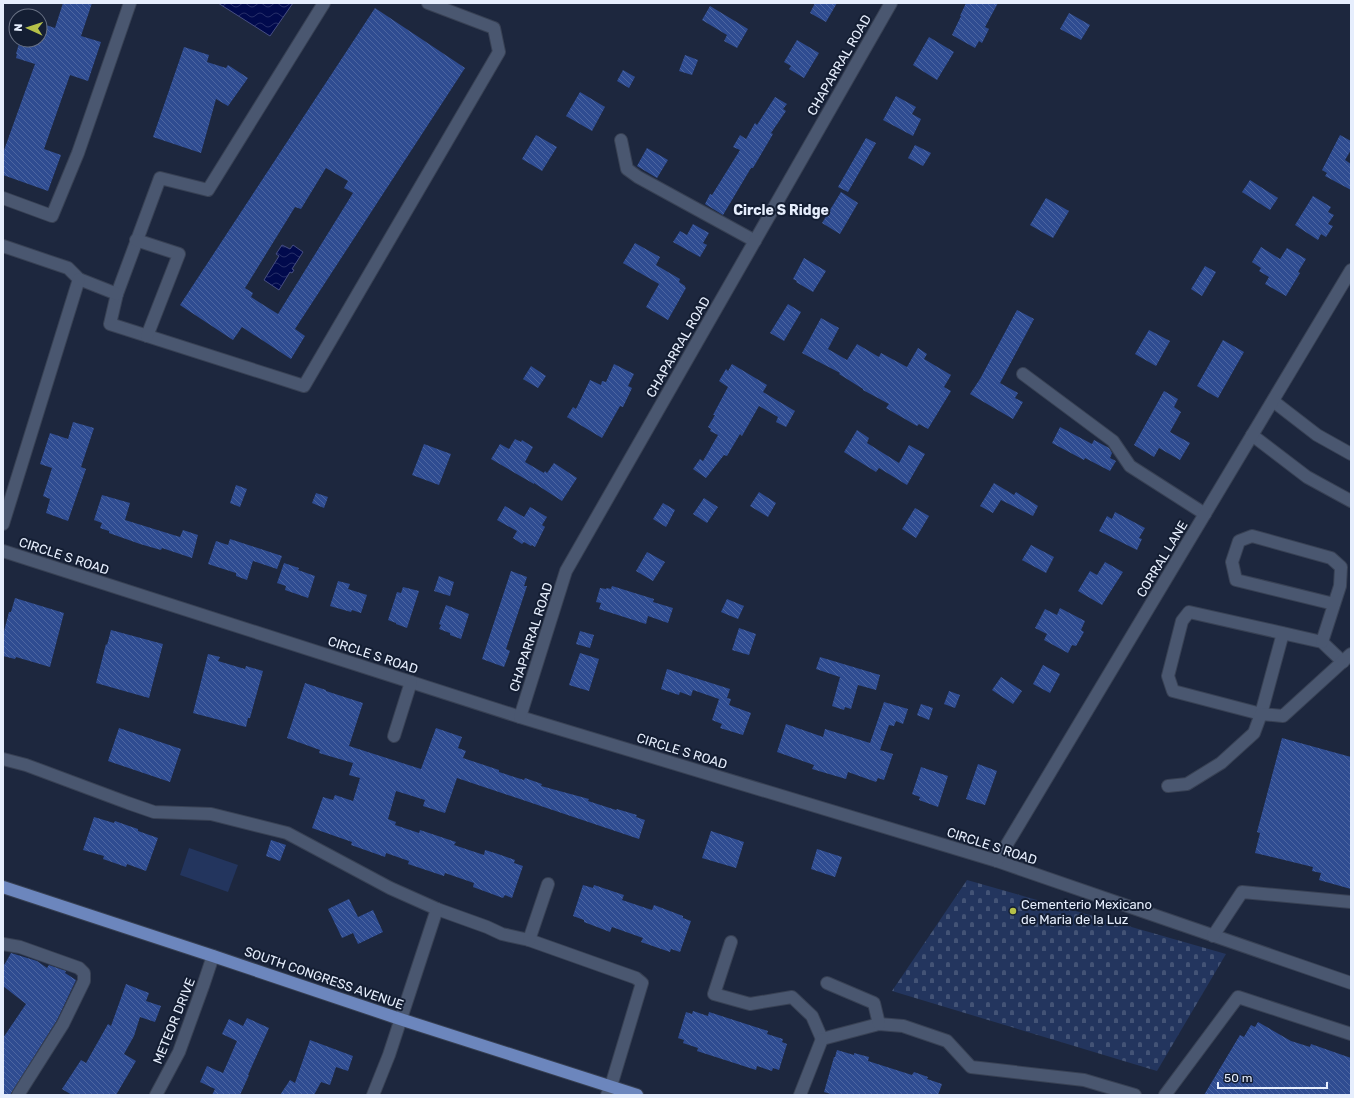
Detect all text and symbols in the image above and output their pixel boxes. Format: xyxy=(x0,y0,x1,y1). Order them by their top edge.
north arrow xyxy=(8,8,48,48)
street label: CHAPARRAL ROAD xyxy=(804,12,874,118)
text: N xyxy=(12,23,25,32)
district label: Circle S Ridge xyxy=(733,202,829,219)
street label: CHAPARRAL ROAD xyxy=(643,294,713,400)
street label: CORRAL LANE xyxy=(1133,518,1191,600)
street label: CIRCLE S ROAD xyxy=(17,534,111,578)
street label: CHAPARRAL ROAD xyxy=(506,580,556,693)
street label: CIRCLE S ROAD xyxy=(326,633,420,677)
street label: CIRCLE S ROAD xyxy=(635,730,729,772)
street label: CIRCLE S ROAD xyxy=(945,824,1039,868)
place label: Cementerio Mexicano de Maria de la Luz xyxy=(1021,897,1152,927)
marker: Cementerio Mexicano de Maria de la Luz xyxy=(1008,906,1018,916)
street label: SOUTH CONGRESS AVENUE xyxy=(242,944,406,1012)
street label: METEOR DRIVE xyxy=(150,976,198,1066)
scale bar xyxy=(1218,1064,1327,1090)
text: 50 m xyxy=(1224,1071,1252,1085)

